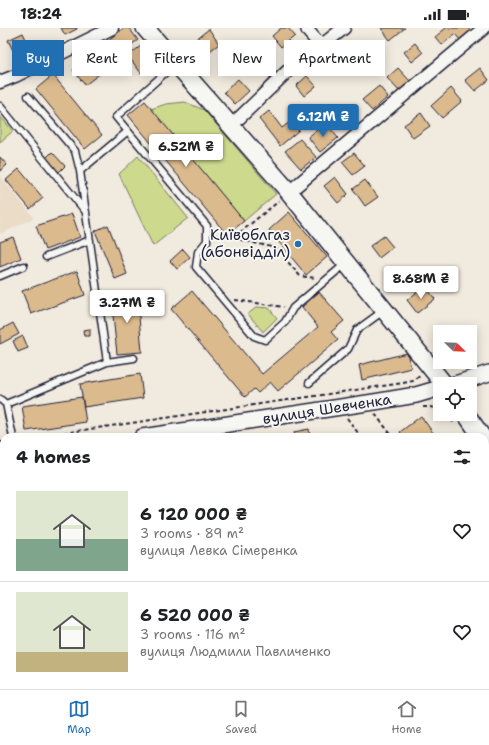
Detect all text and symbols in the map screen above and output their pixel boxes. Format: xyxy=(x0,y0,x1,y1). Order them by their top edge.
text: 18:24 xyxy=(20,4,62,24)
chip: Buy xyxy=(12,40,64,76)
chip: Rent xyxy=(72,40,132,76)
chip: Filters xyxy=(140,40,210,76)
chip: New xyxy=(218,40,276,76)
chip: Apartment xyxy=(284,40,385,76)
pin: 6.12M ₴ xyxy=(286,104,360,138)
text: 6.12M ₴ xyxy=(297,108,349,125)
pin: 6.52M ₴ xyxy=(149,134,223,168)
text: 6.52M ₴ xyxy=(158,138,214,155)
place label: Київоблгаз (абонвідділ) xyxy=(200,225,290,262)
marker: Київоблгаз (абонвідділ) xyxy=(293,239,303,249)
pin: 8.68M ₴ xyxy=(384,266,458,300)
text: 8.68M ₴ xyxy=(393,270,449,287)
pin: 3.27M ₴ xyxy=(90,290,164,324)
text: 3.27M ₴ xyxy=(99,294,155,311)
north arrow xyxy=(433,325,477,369)
map controls xyxy=(433,325,477,421)
button: locate xyxy=(433,377,477,421)
street label: вулиця Шевченка xyxy=(261,389,394,429)
text: 4 homes xyxy=(16,446,91,468)
icon: filters xyxy=(451,446,473,468)
text: 6 120 000 ₴ xyxy=(140,503,247,525)
icon: home xyxy=(48,507,96,555)
icon: heart xyxy=(451,520,473,542)
text: 3 rooms · 89 m² xyxy=(140,525,244,542)
text: вулиця Левка Сімеренка xyxy=(140,542,298,559)
text: 6 520 000 ₴ xyxy=(140,604,250,626)
icon: home xyxy=(48,608,96,656)
icon: heart xyxy=(451,621,473,643)
text: 3 rooms · 116 m² xyxy=(140,626,246,643)
text: вулиця Людмили Павличенко xyxy=(140,643,331,660)
tab: Map xyxy=(67,698,91,737)
tab: Saved xyxy=(226,698,257,737)
tab: Home xyxy=(391,698,422,737)

